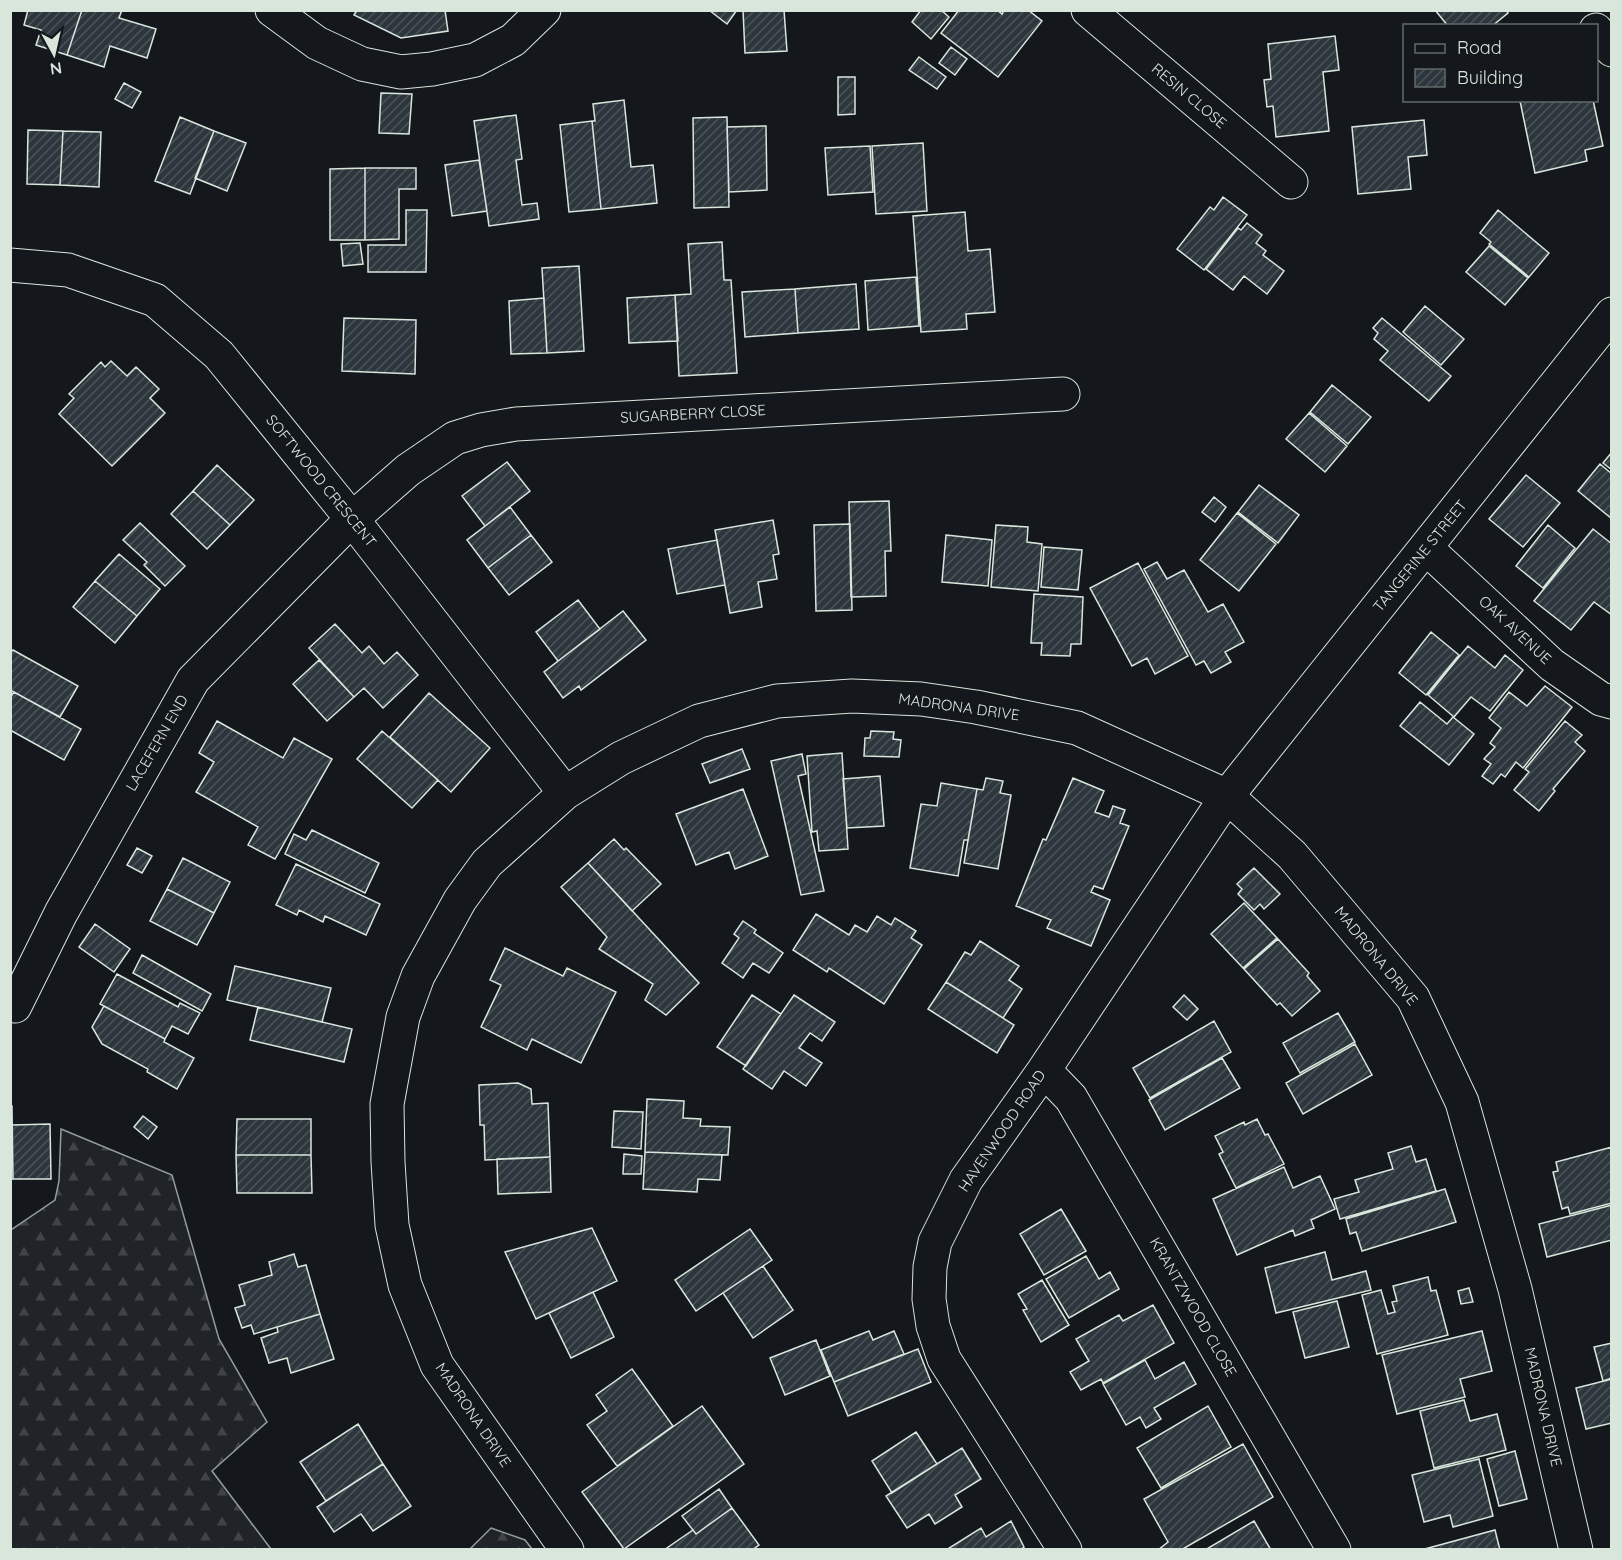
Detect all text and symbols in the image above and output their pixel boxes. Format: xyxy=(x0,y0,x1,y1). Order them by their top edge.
north arrow xyxy=(24,24,84,84)
legend xyxy=(1403,24,1598,102)
text: Road xyxy=(1457,36,1502,59)
text: N xyxy=(49,58,63,80)
street label: RESIN CLOSE xyxy=(1148,59,1231,132)
text: Building xyxy=(1457,66,1523,89)
street label: SUGARBERRY CLOSE xyxy=(620,400,766,427)
street label: SOFTWOOD CRESCENT xyxy=(262,411,381,551)
street label: TANGERINE STREET xyxy=(1369,496,1471,616)
street label: OAK AVENUE xyxy=(1475,591,1556,668)
street label: MADRONA DRIVE xyxy=(897,689,1021,724)
street label: LACEFERN END xyxy=(121,691,192,794)
street label: MADRONA DRIVE xyxy=(1331,902,1422,1009)
street label: HAVENWOOD ROAD xyxy=(954,1066,1049,1195)
street label: KRANTZWOOD CLOSE xyxy=(1146,1234,1241,1380)
street label: MADRONA DRIVE xyxy=(1520,1345,1566,1469)
street label: MADRONA DRIVE xyxy=(431,1359,515,1471)

